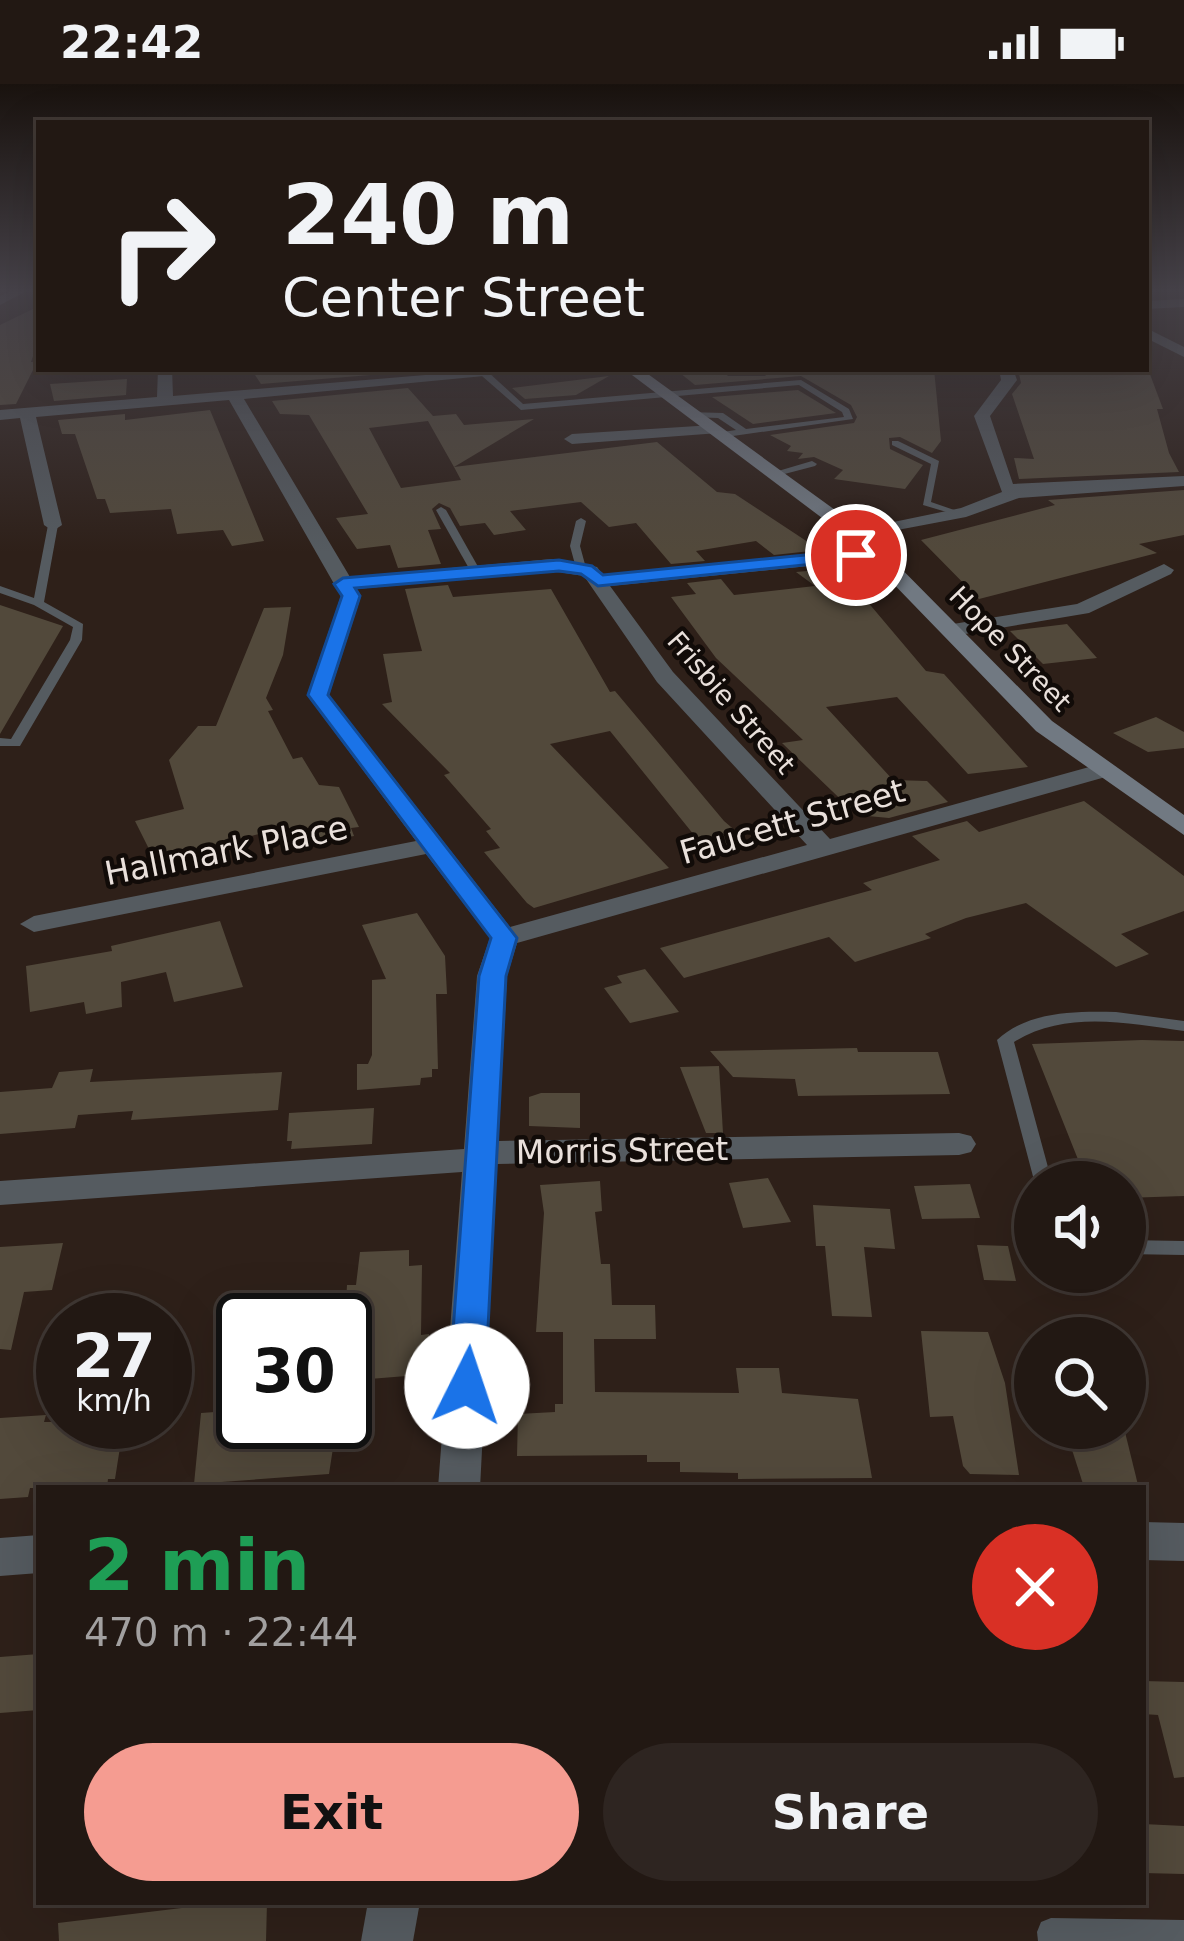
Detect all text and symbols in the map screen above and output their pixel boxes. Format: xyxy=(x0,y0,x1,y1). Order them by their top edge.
text: 22:42 xyxy=(60,16,203,69)
text: 240 m xyxy=(282,166,574,264)
icon: right xyxy=(84,168,240,324)
text: Center Street xyxy=(282,266,645,329)
pin xyxy=(805,504,907,606)
icon: arrive xyxy=(823,522,889,588)
street label: Hope Street xyxy=(943,580,1077,717)
street label: Frisbie Street xyxy=(661,625,802,780)
street label: Faucett Street xyxy=(675,771,909,872)
street label: Hallmark Place xyxy=(101,808,351,893)
street label: Morris Street xyxy=(516,1129,729,1172)
map controls xyxy=(1014,1161,1146,1449)
button: sound xyxy=(1014,1161,1146,1293)
speed limit sign: 30 xyxy=(216,1293,372,1449)
button: search xyxy=(1014,1317,1146,1449)
text: 27 xyxy=(72,1321,156,1391)
position arrow xyxy=(404,1323,530,1449)
text: km/h xyxy=(76,1383,152,1418)
text: 2 min xyxy=(84,1523,310,1607)
button: close xyxy=(972,1524,1098,1650)
text: 470 m · 22:44 xyxy=(84,1610,358,1655)
button: Exit xyxy=(84,1743,579,1881)
button: Share xyxy=(603,1743,1098,1881)

